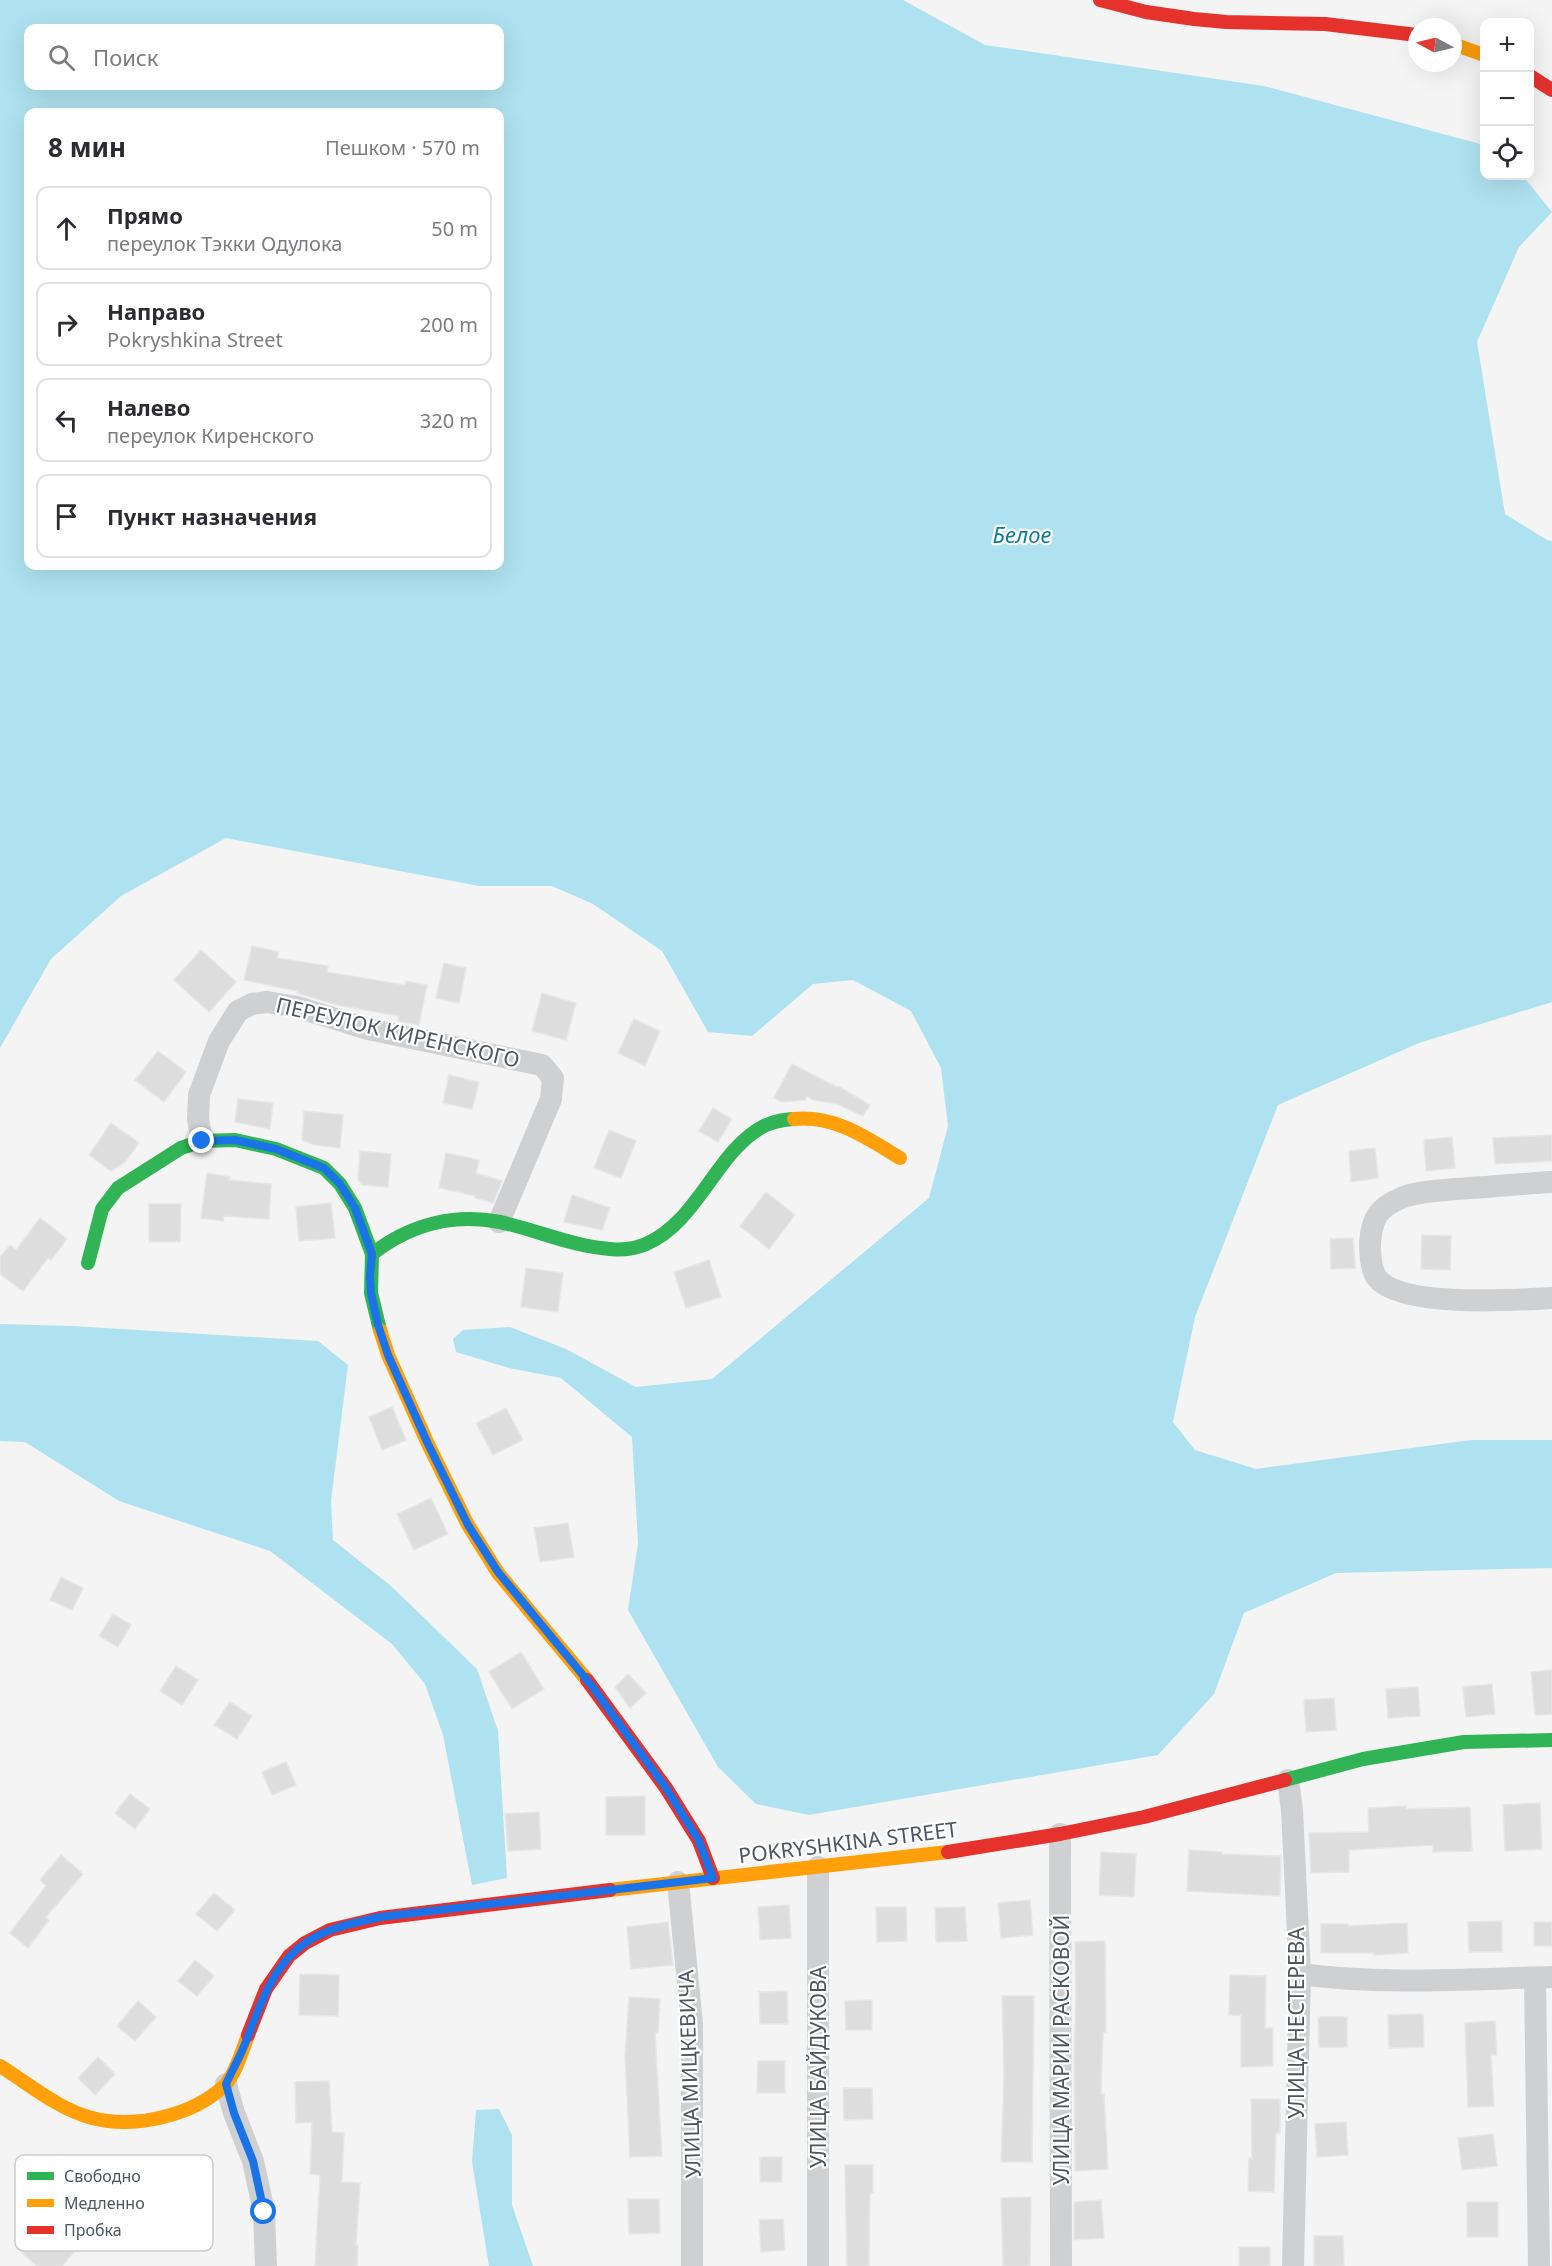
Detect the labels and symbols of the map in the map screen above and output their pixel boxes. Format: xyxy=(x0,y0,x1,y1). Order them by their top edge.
north arrow xyxy=(1408,18,1462,72)
water label: Белое xyxy=(993,519,1051,549)
street label: ПЕРЕУЛОК КИРЕНСКОГО xyxy=(273,990,523,1074)
route end xyxy=(188,1127,214,1153)
street label: POKRYSHKINA STREET xyxy=(737,1815,959,1869)
street label: УЛИЦА МАРИИ РАСКОВОЙ xyxy=(1047,1915,1075,2185)
street label: УЛИЦА НЕСТЕРЕВА xyxy=(1282,1927,1310,2119)
street label: УЛИЦА БАЙДУКОВА xyxy=(804,1965,832,2168)
street label: УЛИЦА МИЦКЕВИЧА xyxy=(671,1969,707,2179)
legend xyxy=(15,2155,213,2251)
text: Свободно xyxy=(64,2165,141,2187)
text: Медленно xyxy=(64,2192,145,2214)
route start xyxy=(250,2198,276,2224)
text: Пробка xyxy=(64,2219,122,2241)

